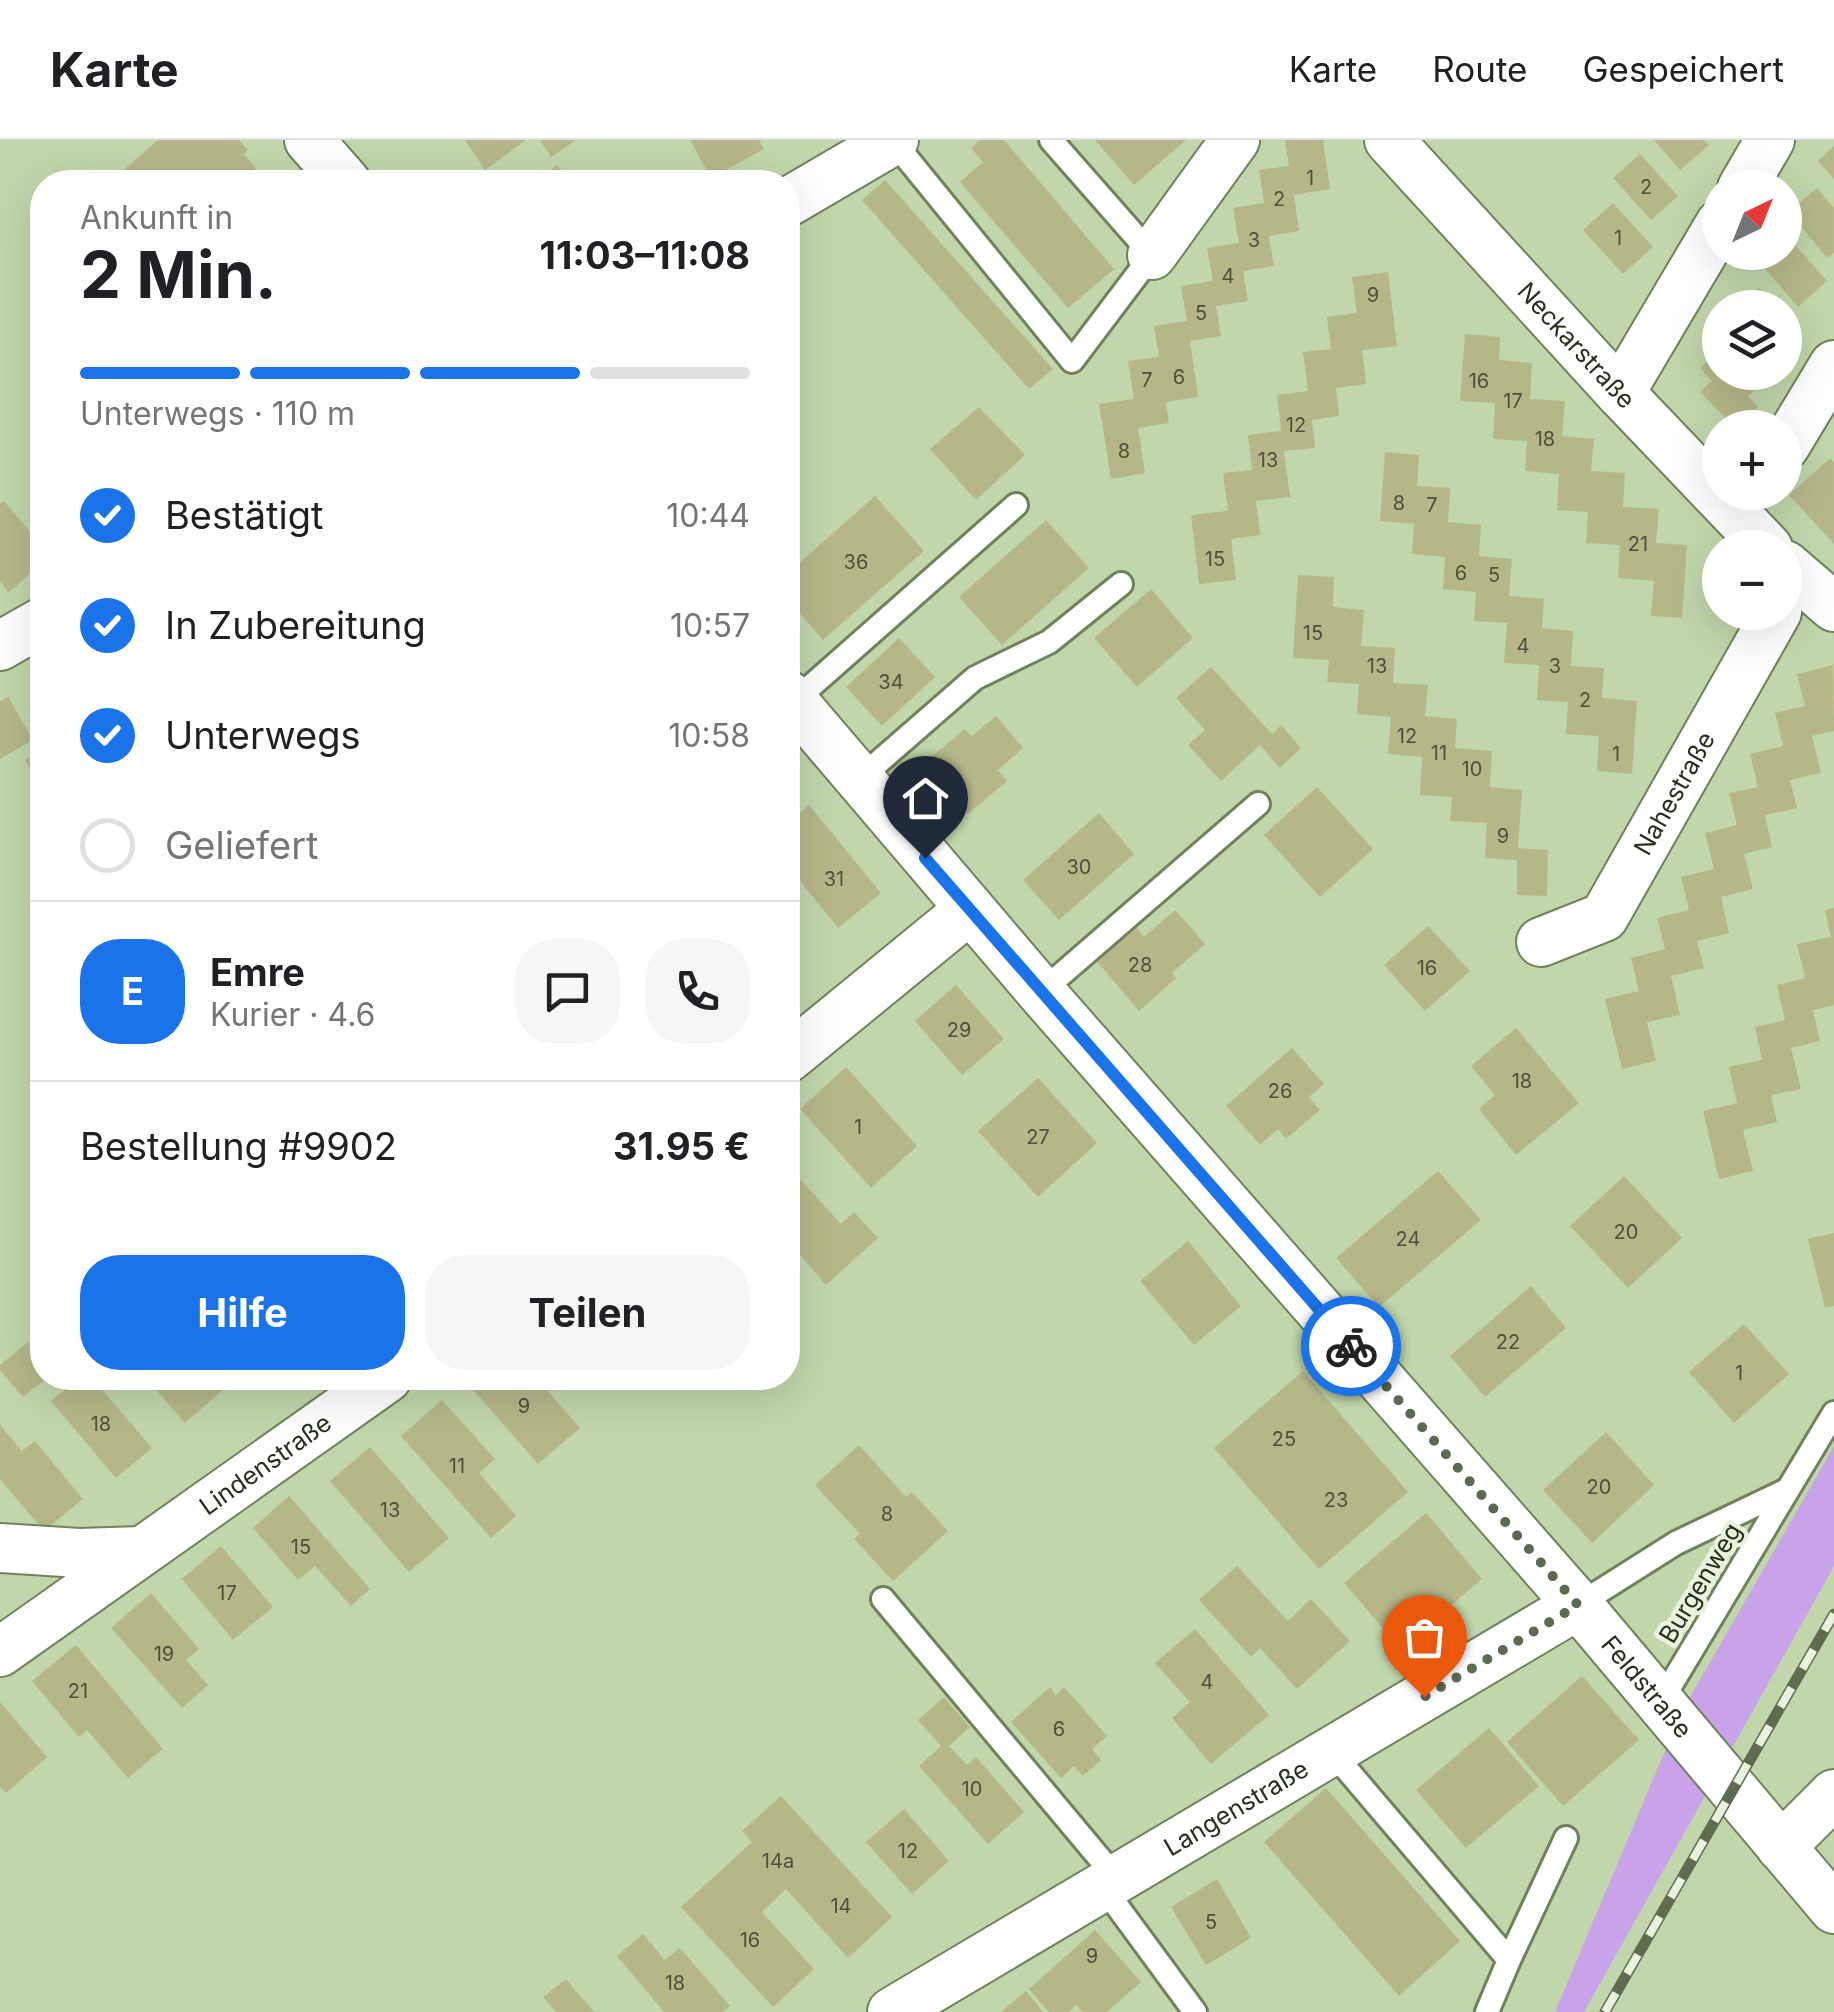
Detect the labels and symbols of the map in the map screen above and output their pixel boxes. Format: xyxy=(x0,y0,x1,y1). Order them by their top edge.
house number: 1 xyxy=(1306,166,1314,190)
north arrow xyxy=(1702,170,1802,270)
house number: 2 xyxy=(1640,175,1652,199)
house number: 2 xyxy=(1273,187,1285,211)
house number: 1 xyxy=(1614,226,1622,250)
house number: 3 xyxy=(1248,228,1260,252)
house number: 4 xyxy=(1222,264,1234,288)
street label: Neckarstraße xyxy=(1512,276,1641,414)
house number: 9 xyxy=(1367,283,1379,307)
house number: 5 xyxy=(1195,301,1207,325)
house number: 6 xyxy=(1173,365,1185,389)
house number: 7 xyxy=(1141,368,1153,392)
house number: 16 xyxy=(1469,369,1489,393)
house number: 17 xyxy=(1503,389,1523,413)
house number: 12 xyxy=(1286,413,1306,437)
house number: 18 xyxy=(1535,427,1555,451)
house number: 8 xyxy=(1118,439,1130,463)
house number: 13 xyxy=(1258,448,1278,472)
house number: 8 xyxy=(1393,491,1405,515)
house number: 7 xyxy=(1426,493,1438,517)
house number: 21 xyxy=(1628,532,1648,556)
house number: 15 xyxy=(1205,547,1225,571)
house number: 36 xyxy=(844,550,868,574)
house number: 6 xyxy=(1455,561,1467,585)
house number: 5 xyxy=(1488,563,1500,587)
house number: 15 xyxy=(1303,621,1323,645)
house number: 4 xyxy=(1517,634,1529,658)
house number: 13 xyxy=(1367,654,1387,678)
house number: 3 xyxy=(1549,654,1561,678)
house number: 34 xyxy=(878,670,904,694)
house number: 2 xyxy=(1579,688,1591,712)
house number: 12 xyxy=(1397,724,1417,748)
street label: Nahestraße xyxy=(1627,726,1721,860)
house number: 11 xyxy=(1431,741,1447,765)
house number: 1 xyxy=(1612,742,1620,766)
pin xyxy=(883,756,968,859)
house number: 10 xyxy=(1462,757,1482,781)
house number: 9 xyxy=(1497,824,1509,848)
house number: 30 xyxy=(1067,855,1091,879)
house number: 31 xyxy=(824,867,844,891)
house number: 28 xyxy=(1128,953,1152,977)
house number: 16 xyxy=(1417,956,1437,980)
house number: 29 xyxy=(947,1018,971,1042)
house number: 18 xyxy=(1512,1069,1532,1093)
house number: 26 xyxy=(1268,1079,1292,1103)
house number: 1 xyxy=(854,1115,862,1139)
house number: 27 xyxy=(1026,1125,1050,1149)
house number: 20 xyxy=(1614,1220,1638,1244)
house number: 24 xyxy=(1396,1227,1420,1251)
courier xyxy=(1301,1296,1401,1396)
house number: 22 xyxy=(1496,1330,1520,1354)
house number: 1 xyxy=(1735,1361,1743,1385)
house number: 9 xyxy=(518,1394,530,1418)
street label: Lindenstraße xyxy=(194,1407,337,1521)
house number: 18 xyxy=(91,1412,111,1436)
house number: 25 xyxy=(1272,1427,1296,1451)
house number: 11 xyxy=(449,1454,465,1478)
house number: 20 xyxy=(1587,1475,1611,1499)
house number: 23 xyxy=(1324,1488,1348,1512)
house number: 13 xyxy=(380,1498,400,1522)
house number: 8 xyxy=(881,1502,893,1526)
street label: Burgenweg xyxy=(1652,1518,1748,1648)
house number: 15 xyxy=(291,1535,311,1559)
house number: 17 xyxy=(217,1581,237,1605)
pin xyxy=(1382,1595,1467,1698)
street label: Feldstraße xyxy=(1595,1629,1698,1744)
house number: 19 xyxy=(154,1642,174,1666)
house number: 4 xyxy=(1201,1670,1213,1694)
house number: 21 xyxy=(68,1679,88,1703)
house number: 6 xyxy=(1053,1717,1065,1741)
street label: Langenstraße xyxy=(1158,1754,1314,1862)
house number: 10 xyxy=(962,1777,982,1801)
house number: 12 xyxy=(898,1839,918,1863)
house number: 14a xyxy=(762,1849,794,1873)
house number: 14 xyxy=(830,1894,852,1918)
house number: 5 xyxy=(1205,1910,1217,1934)
house number: 16 xyxy=(740,1928,760,1952)
house number: 9 xyxy=(1086,1944,1098,1968)
house number: 18 xyxy=(665,1971,685,1995)

